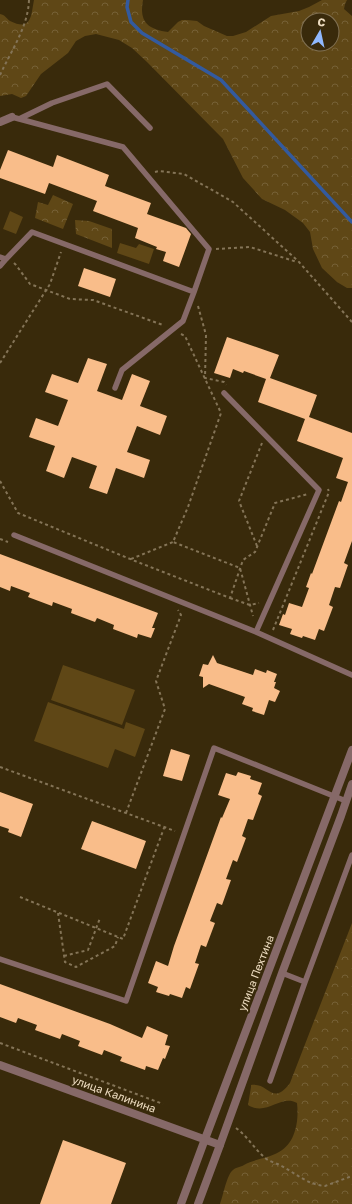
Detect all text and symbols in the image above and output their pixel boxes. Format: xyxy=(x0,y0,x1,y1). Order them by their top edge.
north arrow xyxy=(300,12,340,52)
text: С xyxy=(317,15,327,29)
street label: улица Пехтина xyxy=(235,933,276,1013)
street label: улица Калинина xyxy=(70,1072,158,1115)

